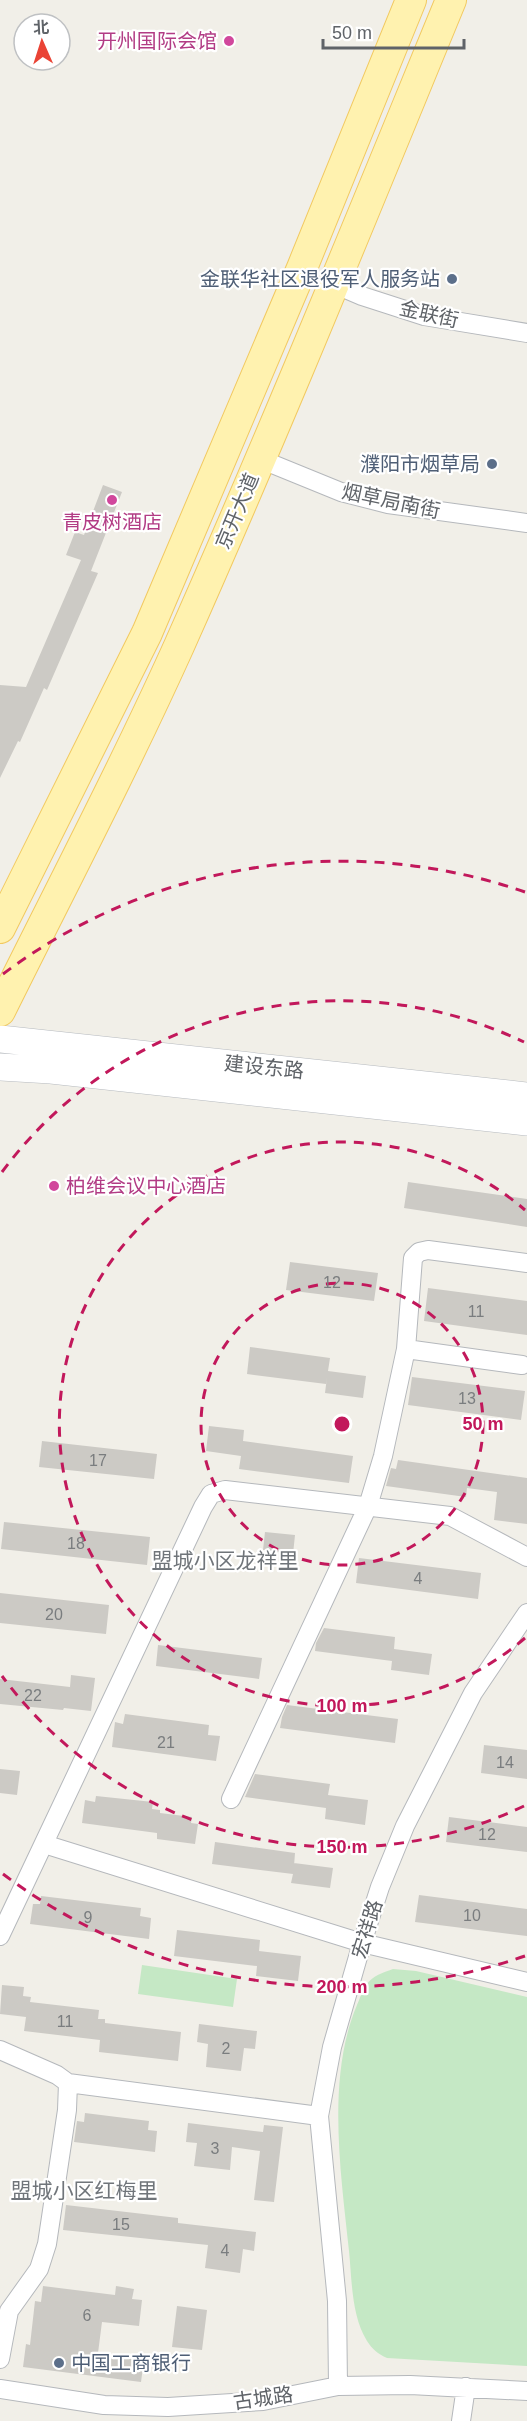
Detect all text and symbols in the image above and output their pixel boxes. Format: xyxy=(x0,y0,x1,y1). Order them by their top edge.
north arrow xyxy=(12,12,72,72)
scale bar xyxy=(323,12,464,50)
text: 北 xyxy=(33,19,50,36)
text: 50 m xyxy=(332,23,372,43)
place label: 开州国际会馆 xyxy=(97,30,217,52)
marker: 开州国际会馆 xyxy=(222,34,236,48)
place label: 金联华社区退役军人服务站 xyxy=(200,268,440,290)
marker: 金联华社区退役军人服务站 xyxy=(445,272,459,286)
street label: 金联街 xyxy=(397,297,461,331)
place label: 濮阳市烟草局 xyxy=(360,453,480,475)
marker: 濮阳市烟草局 xyxy=(485,457,499,471)
street label: 京开大道 xyxy=(211,470,263,552)
street label: 烟草局南街 xyxy=(340,480,442,522)
marker: 青皮树酒店 xyxy=(105,493,119,507)
place label: 青皮树酒店 xyxy=(62,511,162,533)
street label: 建设东路 xyxy=(223,1052,305,1082)
place label: 柏维会议中心酒店 xyxy=(66,1175,226,1197)
marker: 柏维会议中心酒店 xyxy=(47,1179,61,1193)
house number: 12 xyxy=(323,1274,341,1291)
house number: 11 xyxy=(468,1303,484,1320)
house number: 13 xyxy=(458,1390,476,1407)
centre of rings xyxy=(332,1414,352,1434)
text: 50 m xyxy=(462,1414,504,1434)
house number: 17 xyxy=(89,1452,107,1469)
house number: 18 xyxy=(67,1535,85,1552)
district label: 盟城小区龙祥里 xyxy=(152,1549,299,1572)
house number: 4 xyxy=(414,1570,423,1587)
house number: 20 xyxy=(45,1606,63,1623)
house number: 22 xyxy=(24,1687,42,1704)
text: 100 m xyxy=(316,1696,368,1716)
house number: 21 xyxy=(157,1734,175,1751)
house number: 14 xyxy=(496,1754,514,1771)
house number: 12 xyxy=(478,1826,496,1843)
text: 150 m xyxy=(316,1837,368,1857)
street label: 宏祥路 xyxy=(348,1897,386,1961)
house number: 10 xyxy=(463,1907,481,1924)
house number: 9 xyxy=(84,1909,93,1926)
text: 200 m xyxy=(316,1977,368,1997)
house number: 11 xyxy=(57,2013,73,2030)
house number: 2 xyxy=(222,2040,231,2057)
house number: 3 xyxy=(211,2140,220,2157)
district label: 盟城小区红梅里 xyxy=(11,2179,158,2202)
house number: 15 xyxy=(112,2216,130,2233)
house number: 4 xyxy=(221,2242,230,2259)
house number: 6 xyxy=(83,2307,92,2324)
place label: 中国工商银行 xyxy=(71,2352,191,2374)
marker: 中国工商银行 xyxy=(52,2356,66,2370)
street label: 古城路 xyxy=(232,2383,294,2413)

